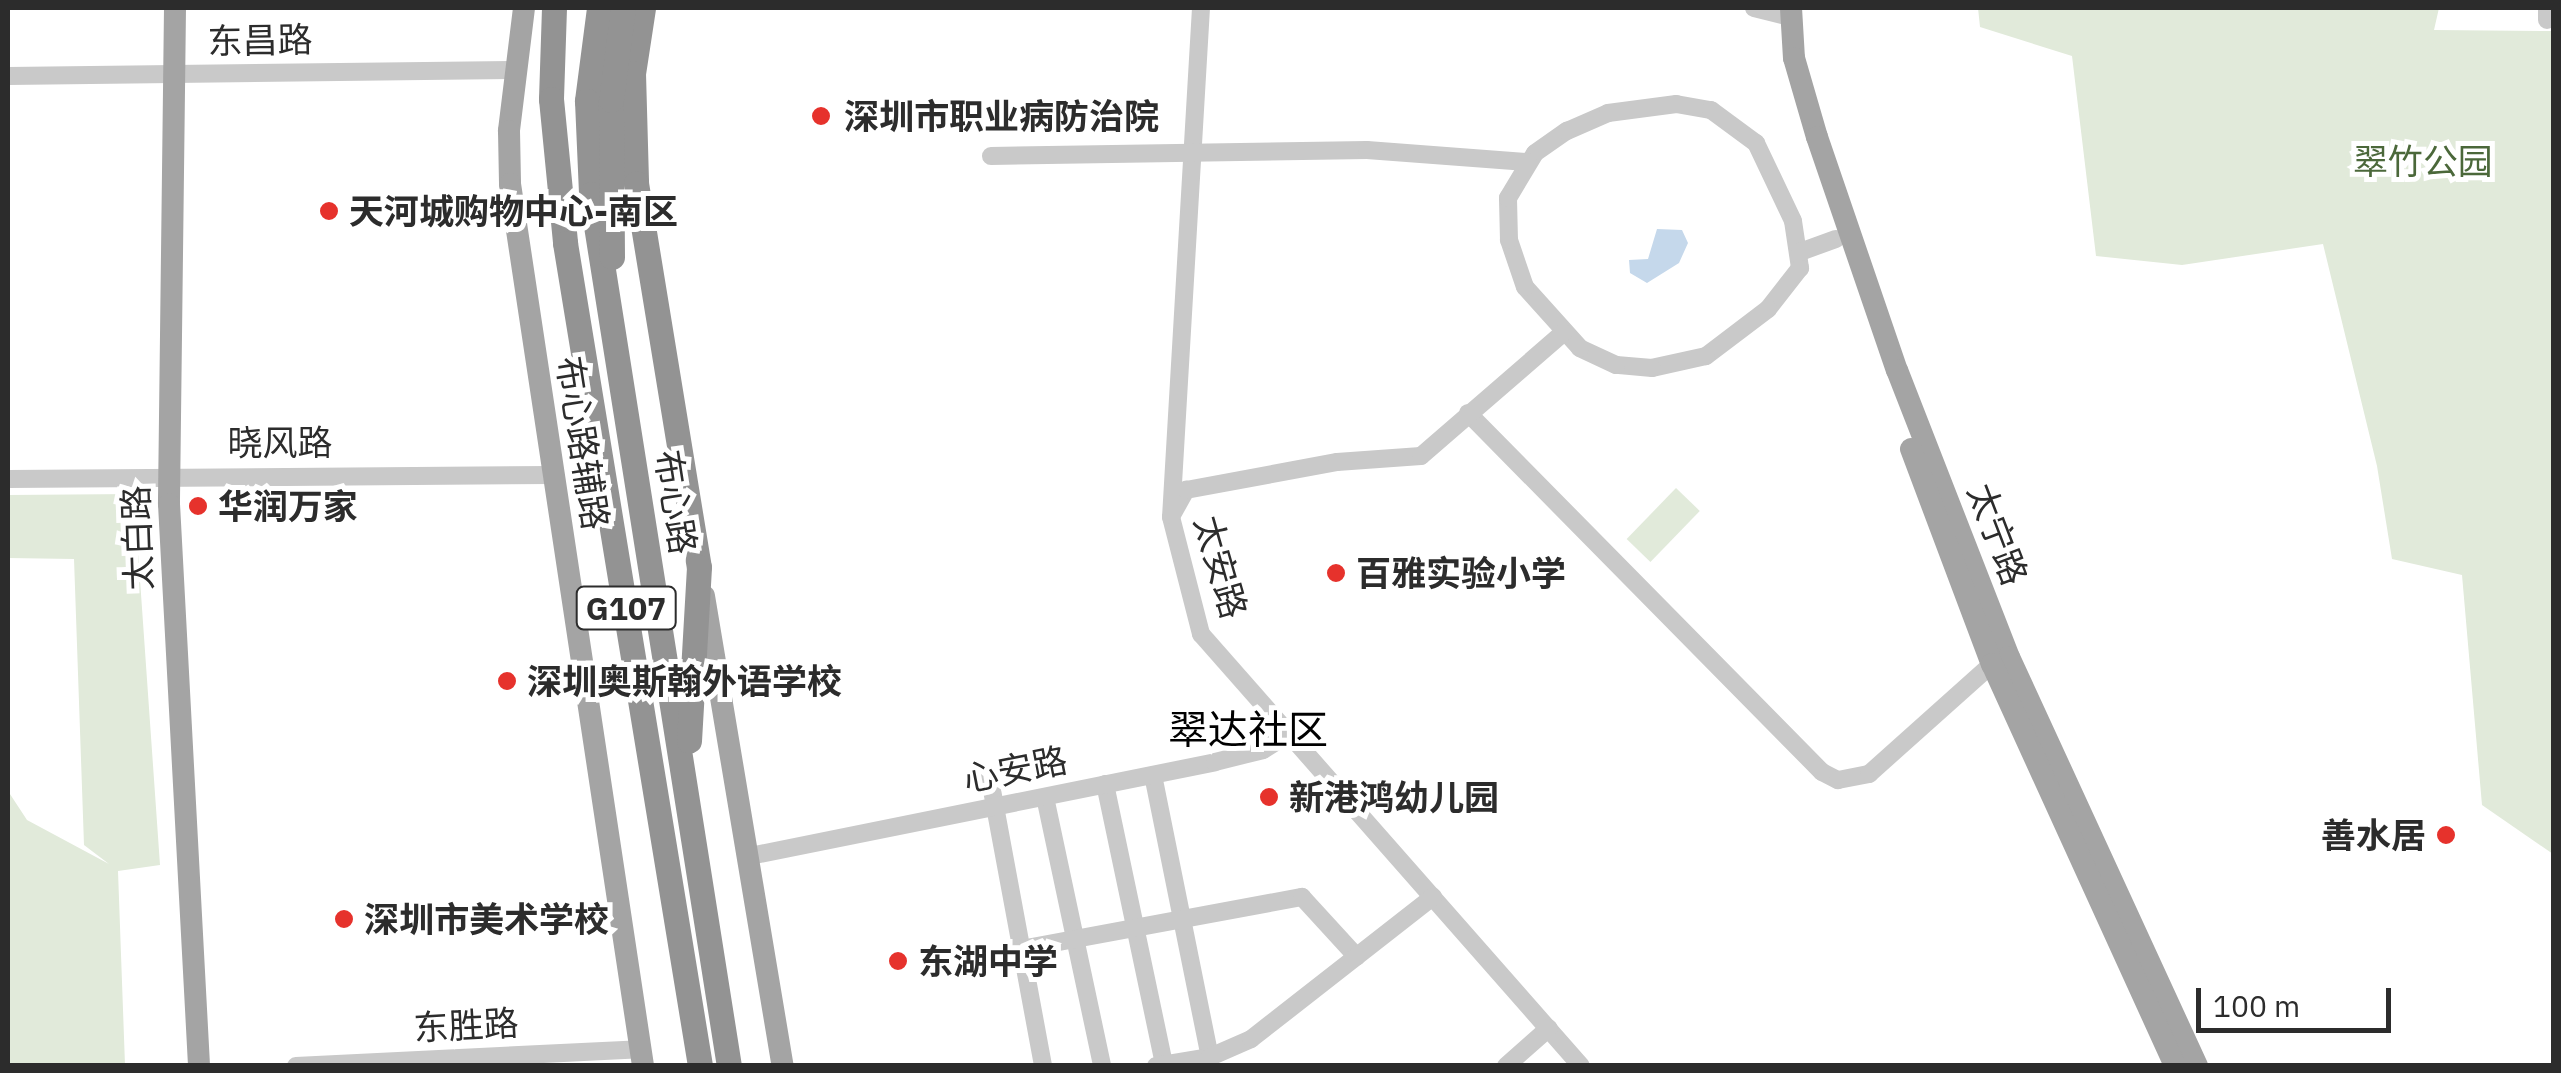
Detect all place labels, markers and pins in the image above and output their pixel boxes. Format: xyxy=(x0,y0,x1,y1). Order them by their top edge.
place label: 深圳市职业病防治院 xyxy=(844,95,1159,137)
marker: 深圳市职业病防治院 xyxy=(808,103,834,129)
place label: 天河城购物中心-南区 xyxy=(349,190,678,232)
marker: 天河城购物中心-南区 xyxy=(318,200,340,222)
place label: 华润万家 xyxy=(218,485,358,527)
marker: 华润万家 xyxy=(187,495,209,517)
place label: 百雅实验小学 xyxy=(1356,552,1566,594)
marker: 百雅实验小学 xyxy=(1325,562,1347,584)
place label: 深圳奥斯翰外语学校 xyxy=(527,660,842,702)
marker: 深圳奥斯翰外语学校 xyxy=(496,670,518,692)
place label: 新港鸿幼儿园 xyxy=(1289,776,1499,818)
marker: 新港鸿幼儿园 xyxy=(1258,786,1280,808)
place label: 善水居 xyxy=(2321,814,2426,856)
marker: 善水居 xyxy=(2435,824,2457,846)
place label: 深圳市美术学校 xyxy=(364,898,609,940)
marker: 深圳市美术学校 xyxy=(333,908,355,930)
place label: 东湖中学 xyxy=(918,940,1058,982)
marker: 东湖中学 xyxy=(887,950,909,972)

